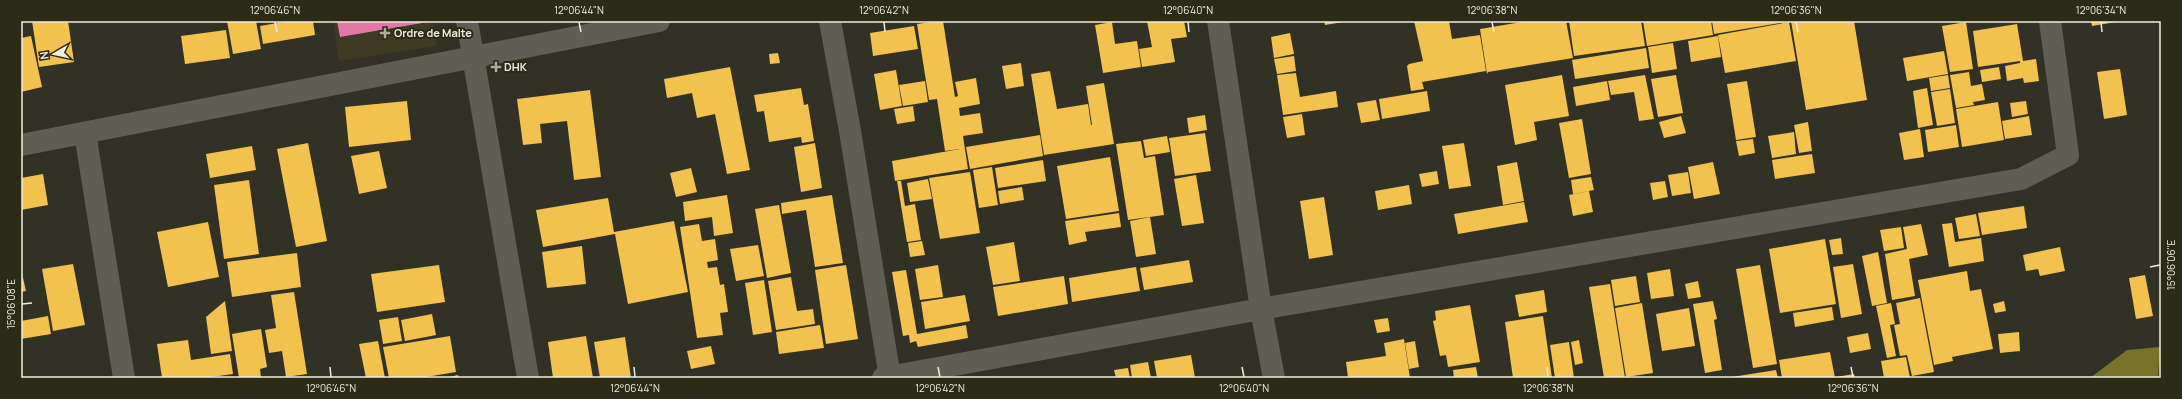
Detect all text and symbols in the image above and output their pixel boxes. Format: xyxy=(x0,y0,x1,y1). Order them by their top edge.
text: 12°06'46"N xyxy=(250,3,300,17)
text: 12°06'44"N xyxy=(554,3,604,17)
text: 12°06'42"N xyxy=(859,3,909,17)
text: 12°06'40"N xyxy=(1163,3,1213,17)
text: 12°06'38"N xyxy=(1467,3,1517,17)
text: 12°06'36"N xyxy=(1770,3,1822,17)
text: 12°06'34"N xyxy=(2076,3,2126,17)
place label: Ordre de Malte xyxy=(394,25,472,40)
marker: Ordre de Malte xyxy=(379,27,391,39)
north arrow xyxy=(34,34,74,74)
text: N xyxy=(36,50,52,61)
place label: DHK xyxy=(504,59,528,74)
marker: DHK xyxy=(491,62,501,72)
text: 15°06'06"E xyxy=(2164,239,2178,290)
text: 15°06'08"E xyxy=(4,279,18,329)
text: 12°06'46"N xyxy=(306,381,356,395)
text: 12°06'44"N xyxy=(610,381,660,395)
text: 12°06'42"N xyxy=(915,381,965,395)
text: 12°06'40"N xyxy=(1219,381,1269,395)
text: 12°06'38"N xyxy=(1523,381,1573,395)
text: 12°06'36"N xyxy=(1827,381,1879,395)

